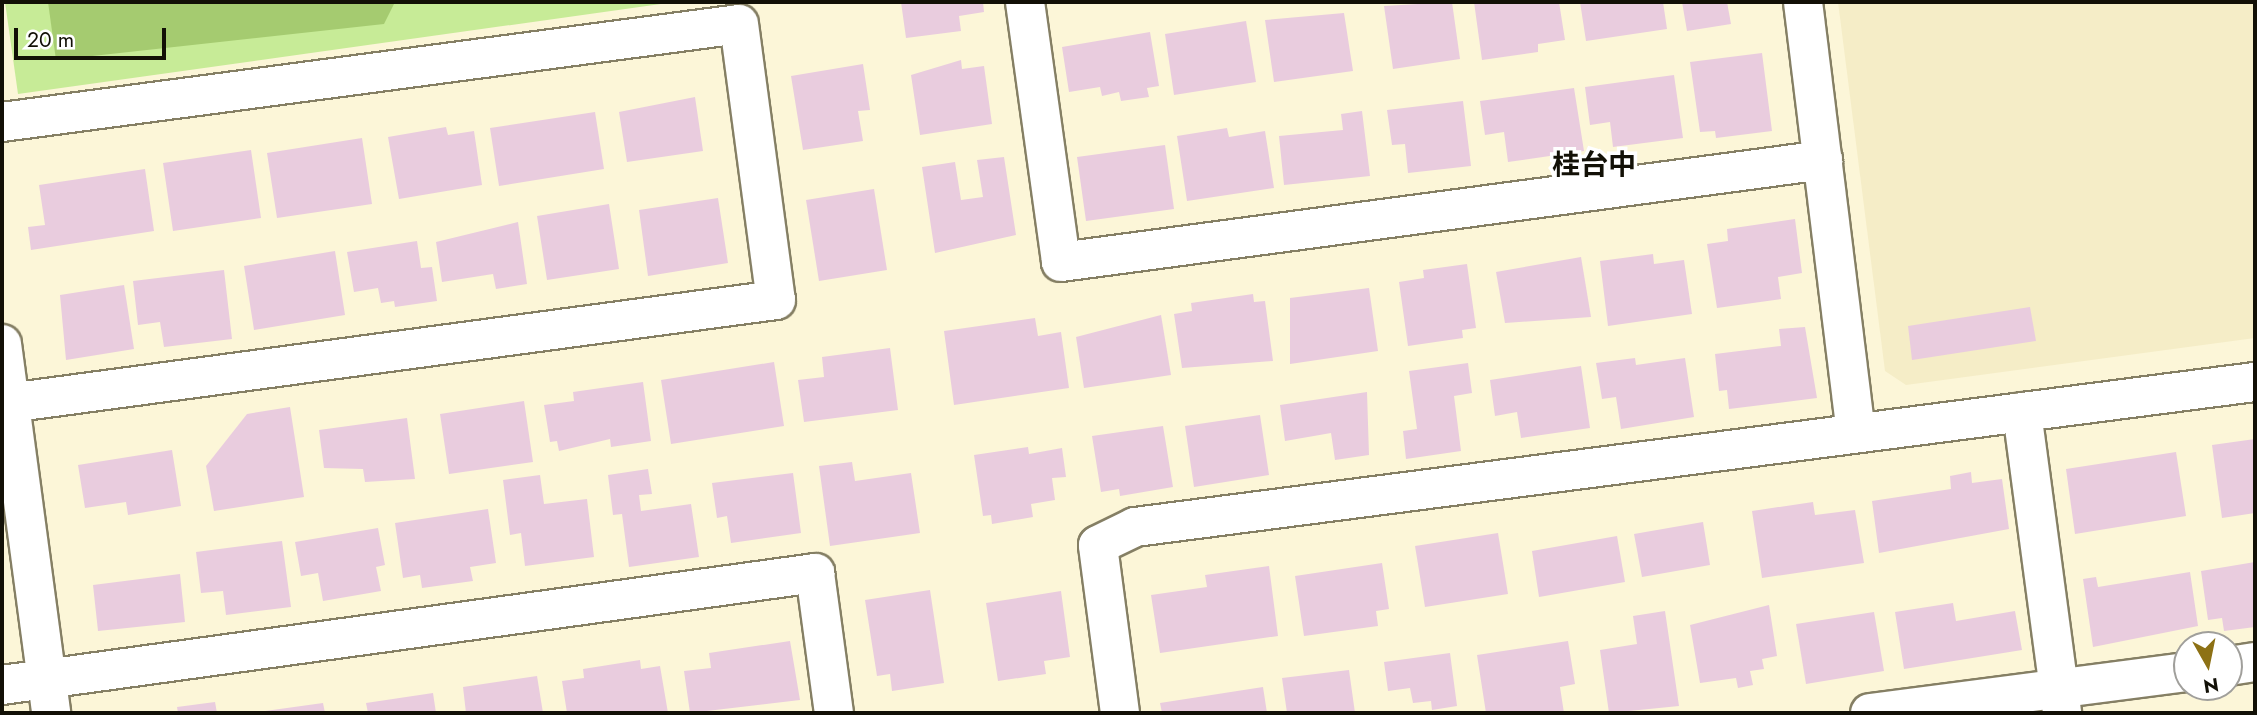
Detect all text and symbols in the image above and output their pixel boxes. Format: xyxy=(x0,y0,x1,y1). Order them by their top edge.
scale bar xyxy=(18,14,170,58)
text: 20 m xyxy=(27,25,74,55)
district label: 桂台中 xyxy=(1552,148,1636,182)
north arrow xyxy=(2173,631,2243,701)
text: N xyxy=(2201,671,2221,700)

